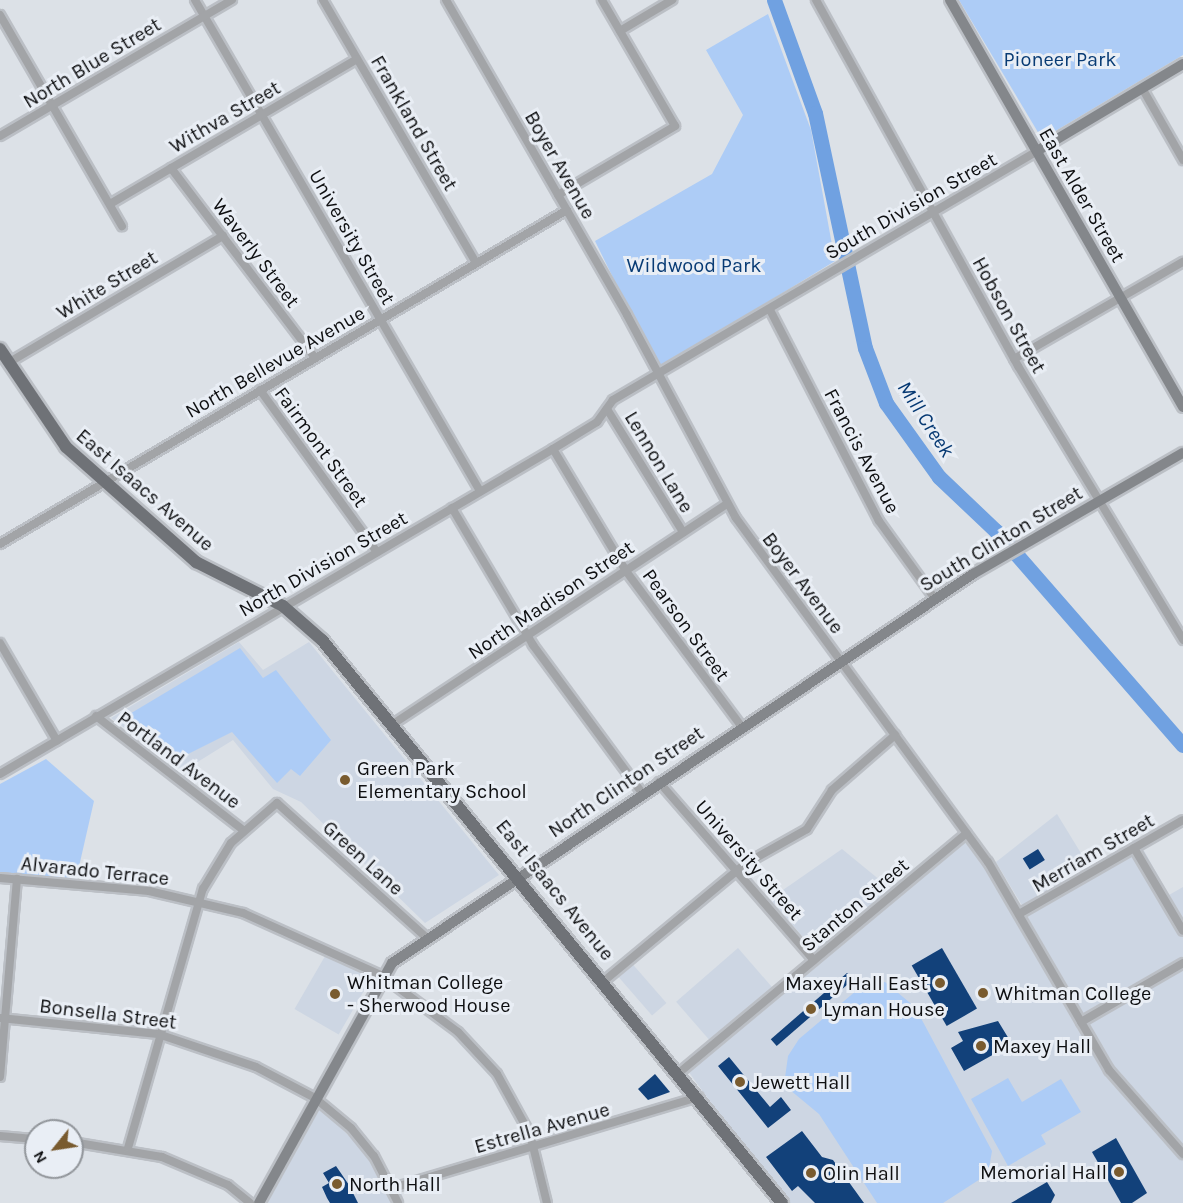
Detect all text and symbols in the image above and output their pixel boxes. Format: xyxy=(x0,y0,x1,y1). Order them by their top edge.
street label: North Blue Street xyxy=(19,12,165,114)
park label: Pioneer Park xyxy=(1003,47,1117,71)
street label: Frankland Street xyxy=(366,51,462,195)
street label: Withva Street xyxy=(165,76,285,158)
street label: Boyer Avenue xyxy=(519,107,601,223)
street label: East Alder Street xyxy=(1034,124,1130,266)
street label: South Division Street xyxy=(821,147,1001,265)
street label: University Street xyxy=(304,165,400,309)
street label: Waverly Street xyxy=(207,194,305,312)
street label: White Street xyxy=(52,246,162,324)
park label: Wildwood Park xyxy=(627,253,761,277)
street label: Hobson Street xyxy=(967,253,1051,377)
street label: North Bellevue Avenue xyxy=(181,301,369,423)
water label: Mill Creek xyxy=(892,376,960,462)
street label: Fairmont Street xyxy=(269,382,373,512)
street label: Francis Avenue xyxy=(819,384,905,518)
street label: Lennon Lane xyxy=(619,407,699,517)
street label: East Isaacs Avenue xyxy=(71,424,219,556)
street label: South Clinton Street xyxy=(915,481,1087,597)
street label: North Division Street xyxy=(235,506,411,622)
street label: Boyer Avenue xyxy=(757,528,849,638)
street label: North Madison Street xyxy=(463,536,639,664)
street label: Pearson Street xyxy=(637,564,735,686)
street label: Portland Avenue xyxy=(113,706,245,814)
street label: North Clinton Street xyxy=(544,721,708,843)
place label: Green Park Elementary School xyxy=(357,756,527,803)
marker: Green Park Elementary School xyxy=(338,773,352,787)
street label: University Street xyxy=(690,795,808,925)
street label: Merriam Street xyxy=(1028,808,1158,898)
street label: East Isaacs Avenue xyxy=(491,815,619,965)
street label: Green Lane xyxy=(318,816,408,900)
street label: Alvarado Terrace xyxy=(20,851,170,891)
street label: Stanton Street xyxy=(796,853,914,957)
place label: Whitman College - Sherwood House xyxy=(347,970,511,1017)
place label: Maxey Hall East xyxy=(785,971,928,995)
marker: Maxey Hall East xyxy=(933,976,947,990)
place label: Whitman College xyxy=(995,981,1151,1005)
marker: Whitman College xyxy=(976,986,990,1000)
marker: Whitman College - Sherwood House xyxy=(328,987,342,1001)
street label: Bonsella Street xyxy=(38,994,178,1034)
place label: Lyman House xyxy=(823,997,945,1021)
marker: Lyman House xyxy=(804,1002,818,1016)
place label: Maxey Hall xyxy=(993,1034,1091,1058)
marker: Maxey Hall xyxy=(974,1039,988,1053)
place label: Jewett Hall xyxy=(752,1070,850,1094)
marker: Jewett Hall xyxy=(733,1075,747,1089)
street label: Estrella Avenue xyxy=(472,1097,612,1159)
north arrow xyxy=(24,1119,84,1179)
text: N xyxy=(29,1148,51,1167)
place label: Memorial Hall xyxy=(980,1160,1107,1184)
place label: Olin Hall xyxy=(823,1161,900,1185)
marker: Memorial Hall xyxy=(1112,1165,1126,1179)
marker: Olin Hall xyxy=(804,1166,818,1180)
place label: North Hall xyxy=(349,1172,441,1196)
marker: North Hall xyxy=(330,1177,344,1191)

